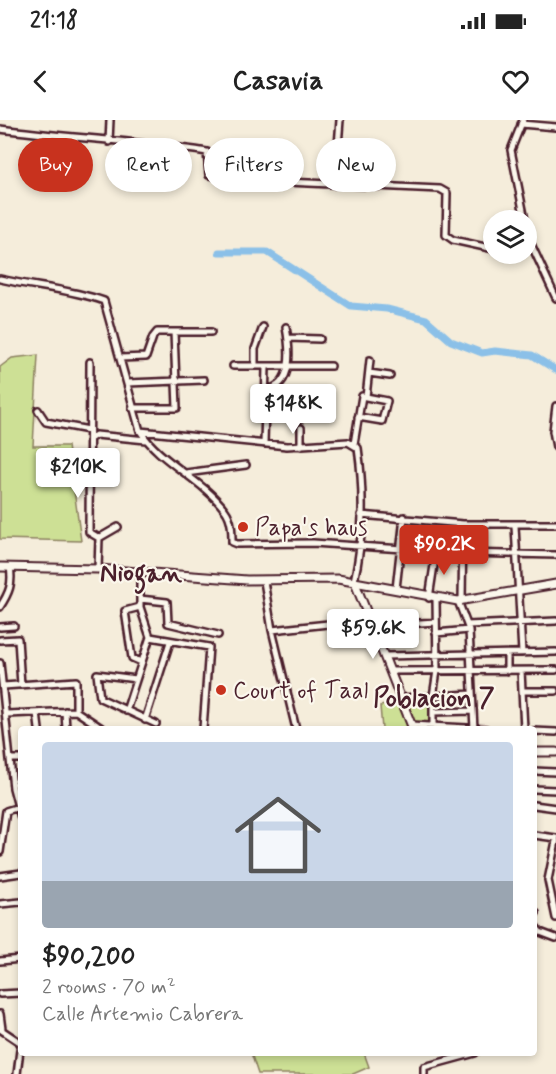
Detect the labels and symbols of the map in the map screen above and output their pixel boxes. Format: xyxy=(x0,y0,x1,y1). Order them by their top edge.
pin: $148K xyxy=(251,384,335,435)
pin: $210K xyxy=(36,448,120,499)
place label: Papa's haus xyxy=(255,513,368,544)
marker: Papa's haus xyxy=(236,520,250,534)
pin: $90.2K xyxy=(395,525,493,576)
district label: Niogan xyxy=(100,557,182,594)
pin: $59.6K xyxy=(324,609,422,660)
place label: Court of Taal xyxy=(233,676,368,707)
district label: Poblacion 7 xyxy=(373,682,495,716)
marker: Court of Taal xyxy=(214,683,228,697)

